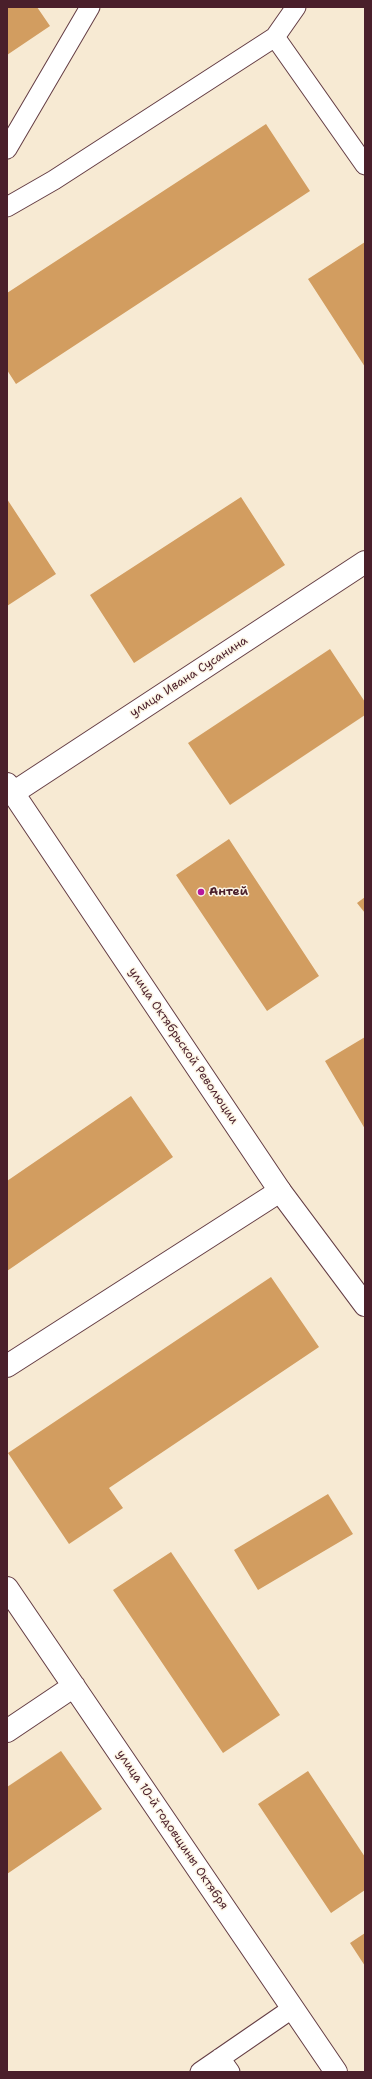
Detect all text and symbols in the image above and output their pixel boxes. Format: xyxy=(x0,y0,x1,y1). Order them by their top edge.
street label: улица Ивана Сусанина xyxy=(127,634,251,720)
place label: Антей xyxy=(209,885,248,899)
marker: Антей xyxy=(196,887,206,897)
street label: улица Октябрьской Революции xyxy=(125,965,241,1127)
street label: улица 10-й годовщины Октября xyxy=(113,1747,231,1913)

